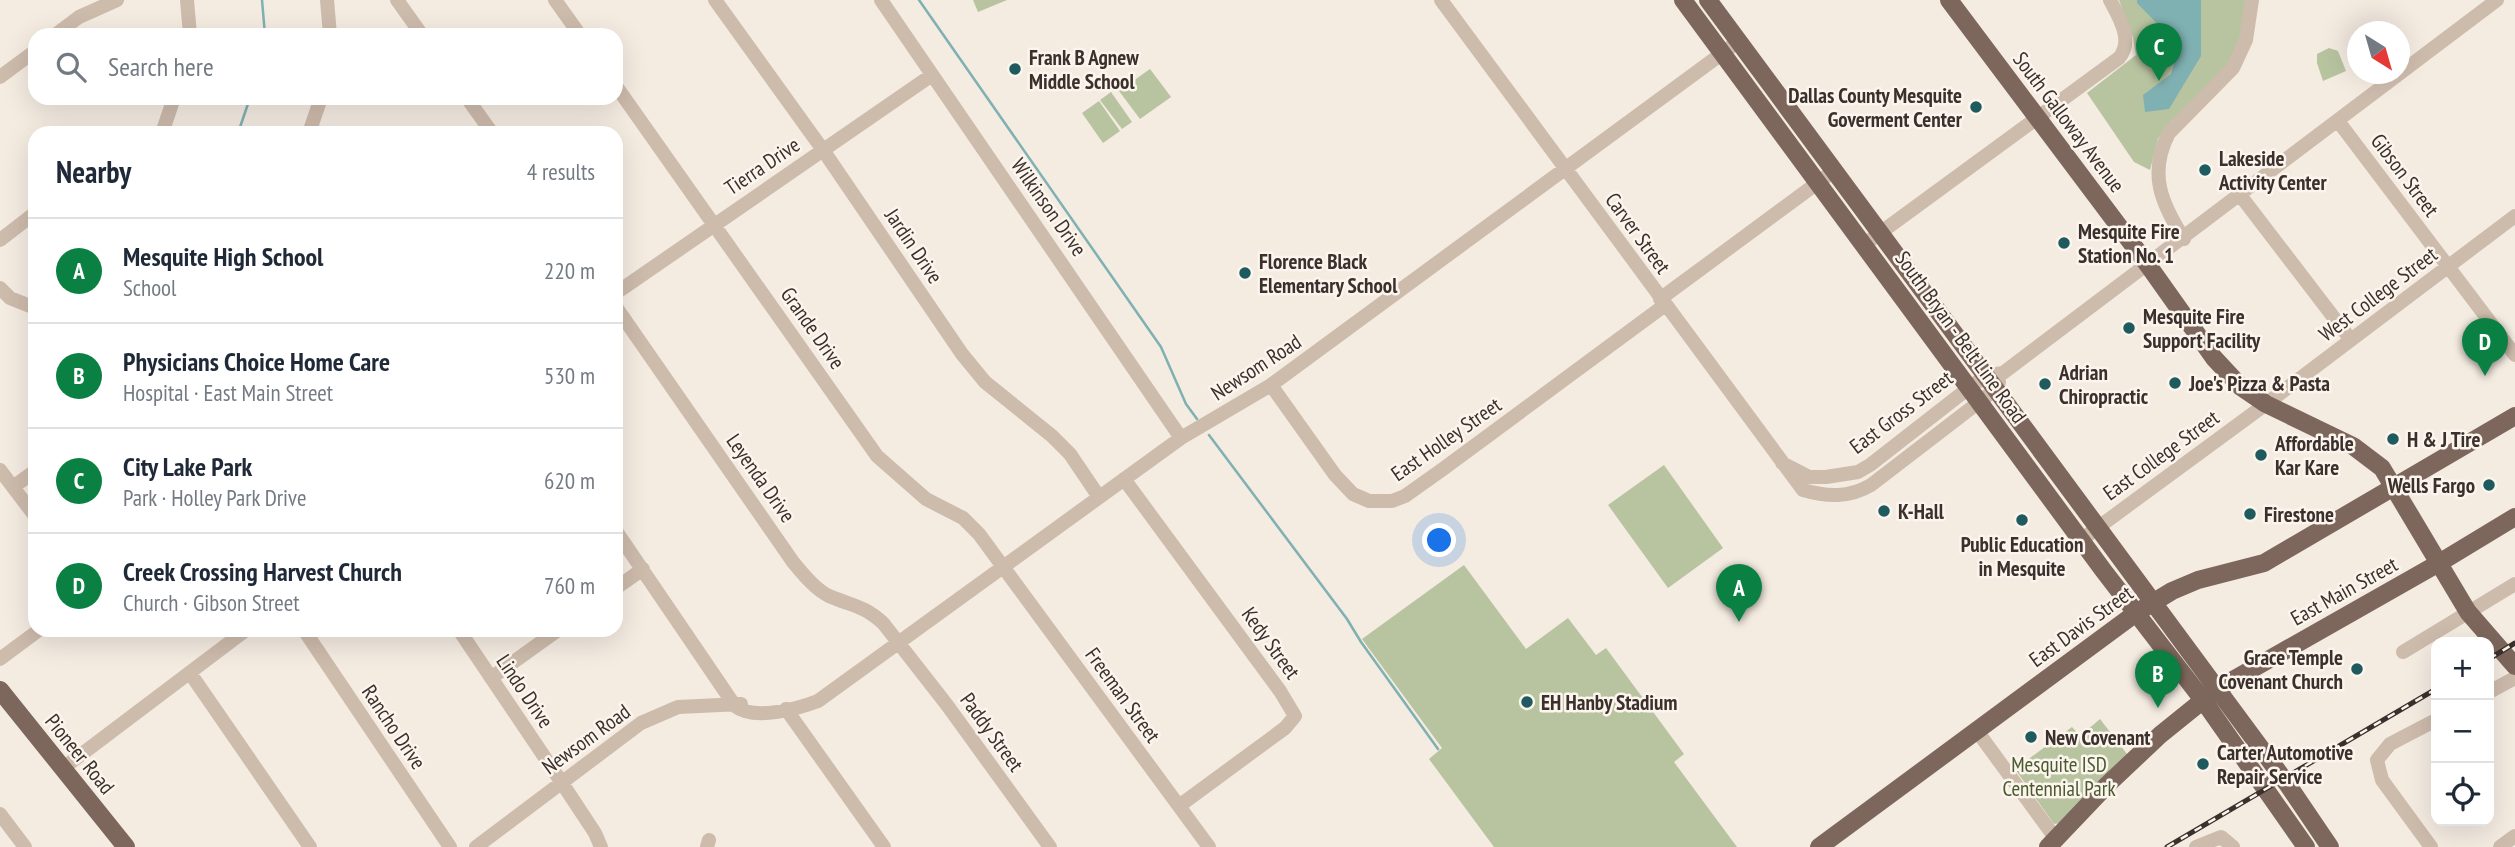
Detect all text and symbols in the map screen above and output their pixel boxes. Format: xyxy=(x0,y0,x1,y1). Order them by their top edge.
north arrow xyxy=(2347,21,2410,84)
pin: C xyxy=(2136,23,2182,81)
search box xyxy=(28,28,623,105)
place label: Frank B Agnew Middle School xyxy=(1029,44,1139,95)
street label: South Galloway Avenue xyxy=(2007,46,2131,198)
icon: search xyxy=(52,48,90,86)
text: Search here xyxy=(108,50,214,83)
marker: Frank B Agnew Middle School xyxy=(1007,61,1023,77)
place label: Dallas County Mesquite Goverment Center xyxy=(1788,82,1963,133)
marker: Dallas County Mesquite Goverment Center xyxy=(1968,99,1984,115)
street label: Gibson Street xyxy=(2365,128,2445,222)
street label: Tierra Drive xyxy=(719,131,805,201)
place label: Lakeside Activity Center xyxy=(2218,145,2327,196)
text: Nearby xyxy=(56,152,131,191)
street label: Wilkinson Drive xyxy=(1005,153,1093,261)
text: 4 results xyxy=(527,157,595,186)
marker: Lakeside Activity Center xyxy=(2197,162,2213,178)
street label: Carver Street xyxy=(1599,187,1677,279)
street label: Jardin Drive xyxy=(879,203,949,289)
place label: Mesquite Fire Station No. 1 xyxy=(2078,218,2180,269)
marker: Mesquite Fire Station No. 1 xyxy=(2056,235,2072,251)
text: Mesquite High School xyxy=(123,240,323,273)
street label: West College Street xyxy=(2313,241,2443,347)
street label: South Bryan - Belt Line Road xyxy=(1889,246,2033,428)
place label: Florence Black Elementary School xyxy=(1259,248,1398,299)
text: A xyxy=(73,256,85,285)
text: 220 m xyxy=(544,256,595,285)
marker: Florence Black Elementary School xyxy=(1237,265,1253,281)
text: School xyxy=(123,273,176,302)
street label: Grande Drive xyxy=(775,282,851,374)
place label: Mesquite Fire Support Facility xyxy=(2143,303,2261,354)
pin: D xyxy=(2462,318,2508,376)
marker: Mesquite Fire Support Facility xyxy=(2121,320,2137,336)
street label: Newsom Road xyxy=(1206,328,1306,406)
text: Physicians Choice Home Care xyxy=(123,345,390,378)
place label: Adrian Chiropractic xyxy=(2058,359,2149,410)
text: B xyxy=(73,361,85,390)
text: 530 m xyxy=(544,361,595,390)
street label: East Gross Street xyxy=(1844,364,1958,459)
place label: Joe's Pizza & Pasta xyxy=(2188,370,2330,397)
marker: Joe's Pizza & Pasta xyxy=(2167,375,2183,391)
marker: Adrian Chiropractic xyxy=(2037,376,2053,392)
text: Hospital · East Main Street xyxy=(123,378,333,407)
street label: East Holley Street xyxy=(1386,391,1507,487)
street label: East College Street xyxy=(2098,404,2224,506)
place label: H & J Tire xyxy=(2407,426,2480,453)
street label: Leyenda Drive xyxy=(721,428,801,528)
place label: Affordable Kar Kare xyxy=(2274,430,2354,481)
marker: H & J Tire xyxy=(2385,431,2401,447)
marker: Affordable Kar Kare xyxy=(2253,447,2269,463)
text: City Lake Park xyxy=(123,450,252,483)
text: C xyxy=(74,466,84,495)
text: 620 m xyxy=(544,466,595,495)
place label: Wells Fargo xyxy=(2387,472,2475,499)
marker: Wells Fargo xyxy=(2481,477,2497,493)
text: Park · Holley Park Drive xyxy=(123,483,307,512)
place label: K-Hall xyxy=(1898,498,1945,525)
place label: Firestone xyxy=(2264,501,2334,528)
marker: K-Hall xyxy=(1876,503,1892,519)
marker: Firestone xyxy=(2242,506,2258,522)
marker: Public Education in Mesquite xyxy=(2014,512,2030,528)
your location xyxy=(1422,523,1456,557)
place label: Public Education in Mesquite xyxy=(1961,531,2083,582)
street label: East Main Street xyxy=(2286,550,2402,631)
text: Creek Crossing Harvest Church xyxy=(123,555,402,588)
pin: A xyxy=(1716,564,1762,622)
text: D xyxy=(73,571,85,600)
text: 760 m xyxy=(544,571,595,600)
street label: East Davis Street xyxy=(2024,579,2138,673)
text: Church · Gibson Street xyxy=(123,588,299,617)
street label: Kedy Street xyxy=(1236,602,1306,684)
map controls xyxy=(2431,637,2494,826)
button: + xyxy=(2431,637,2494,700)
street label: Freeman Street xyxy=(1080,642,1167,748)
place label: Grace Temple Covenant Church xyxy=(2219,644,2343,695)
street label: Lindo Drive xyxy=(491,649,559,733)
pin: B xyxy=(2135,650,2181,708)
marker: Grace Temple Covenant Church xyxy=(2349,661,2365,677)
street label: Rancho Drive xyxy=(356,680,432,774)
street label: Paddy Street xyxy=(954,687,1030,777)
place label: EH Hanby Stadium xyxy=(1541,689,1677,716)
marker: EH Hanby Stadium xyxy=(1519,694,1535,710)
street label: Newsom Road xyxy=(537,698,635,780)
button: − xyxy=(2431,700,2494,763)
street label: Pioneer Road xyxy=(39,708,121,800)
place label: New Covenant xyxy=(2045,724,2150,751)
marker: New Covenant xyxy=(2023,729,2039,745)
place label: Carter Automotive Repair Service xyxy=(2217,739,2353,790)
park label: Mesquite ISD Centennial Park xyxy=(2002,751,2116,802)
marker: Carter Automotive Repair Service xyxy=(2195,756,2211,772)
button: locate xyxy=(2431,763,2494,826)

